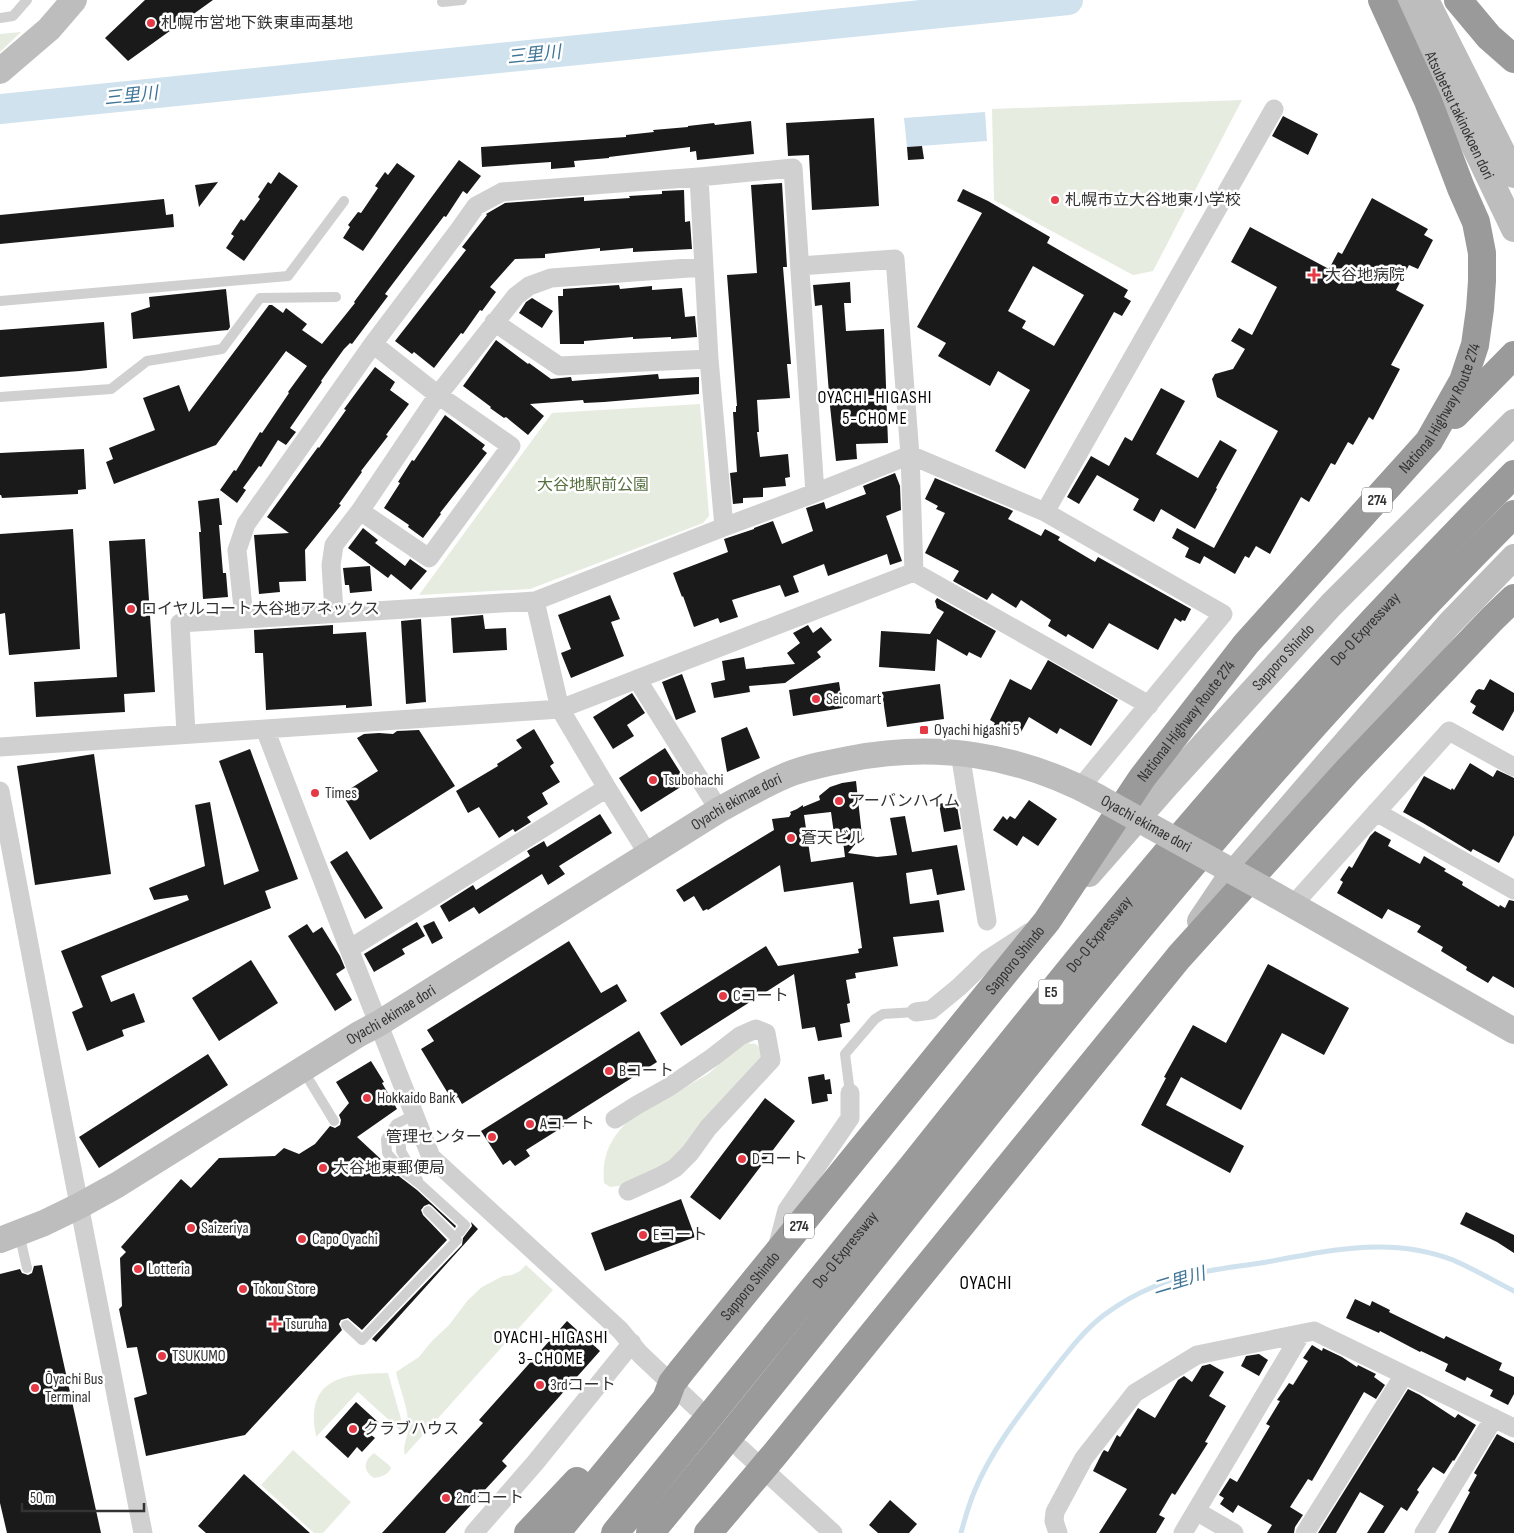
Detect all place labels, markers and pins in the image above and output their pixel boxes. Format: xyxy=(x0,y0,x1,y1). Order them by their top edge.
place label: 札幌市営地下鉄東車両基地 xyxy=(161,14,353,33)
marker: 札幌市営地下鉄東車両基地 xyxy=(145,17,157,29)
place label: 札幌市立大谷地東小学校 xyxy=(1065,191,1241,210)
marker: 札幌市立大谷地東小学校 xyxy=(1049,194,1061,206)
place label: 大谷地病院 xyxy=(1325,266,1405,285)
marker: 大谷地病院 xyxy=(1307,268,1321,282)
place label: ロイヤルコート大谷地アネックス xyxy=(141,600,380,619)
marker: ロイヤルコート大谷地アネックス xyxy=(125,603,137,615)
place label: Seicomart xyxy=(826,690,881,709)
marker: Seicomart xyxy=(810,693,822,705)
place label: Oyachi higashi 5 xyxy=(934,721,1019,740)
marker: Oyachi higashi 5 xyxy=(918,724,930,736)
place label: Tsubohachi xyxy=(663,771,724,790)
marker: Tsubohachi xyxy=(647,774,659,786)
place label: Times xyxy=(325,784,357,803)
marker: Times xyxy=(309,787,321,799)
place label: アーバンハイム xyxy=(849,792,960,811)
marker: アーバンハイム xyxy=(833,795,845,807)
place label: 蒼天ビル xyxy=(801,829,865,848)
marker: 蒼天ビル xyxy=(785,832,797,844)
place label: Cコート xyxy=(733,987,789,1006)
marker: Cコート xyxy=(717,990,729,1002)
place label: Bコート xyxy=(619,1062,674,1081)
marker: Bコート xyxy=(603,1065,615,1077)
place label: Hokkaido Bank xyxy=(377,1089,455,1108)
marker: Hokkaido Bank xyxy=(361,1092,373,1104)
place label: Aコート xyxy=(539,1115,595,1134)
marker: Aコート xyxy=(524,1118,536,1130)
place label: 管理センター xyxy=(386,1128,482,1147)
marker: 管理センター xyxy=(486,1131,498,1143)
place label: Dコート xyxy=(752,1150,808,1169)
marker: Dコート xyxy=(736,1153,748,1165)
place label: 大谷地東郵便局 xyxy=(333,1159,445,1178)
marker: 大谷地東郵便局 xyxy=(317,1162,329,1174)
place label: Saizeriya xyxy=(201,1219,249,1238)
marker: Saizeriya xyxy=(185,1222,197,1234)
place label: Eコート xyxy=(653,1226,708,1245)
marker: Eコート xyxy=(637,1229,649,1241)
place label: Capo Oyachi xyxy=(312,1230,378,1249)
marker: Capo Oyachi xyxy=(296,1233,308,1245)
place label: Lotteria xyxy=(148,1260,190,1279)
marker: Lotteria xyxy=(132,1263,144,1275)
place label: Tokou Store xyxy=(253,1280,316,1299)
marker: Tokou Store xyxy=(237,1283,249,1295)
place label: Tsuruha xyxy=(285,1315,327,1334)
marker: Tsuruha xyxy=(269,1318,281,1330)
place label: TSUKUMO xyxy=(172,1347,226,1366)
marker: TSUKUMO xyxy=(156,1350,168,1362)
place label: Ōyachi Bus Terminal xyxy=(45,1370,104,1407)
place label: 3rdコート xyxy=(550,1376,616,1395)
marker: 3rdコート xyxy=(534,1379,546,1391)
marker: Ōyachi Bus Terminal xyxy=(29,1382,41,1394)
place label: クラブハウス xyxy=(363,1420,459,1439)
marker: クラブハウス xyxy=(347,1423,359,1435)
place label: 2ndコート xyxy=(456,1489,524,1508)
marker: 2ndコート xyxy=(440,1492,452,1504)

